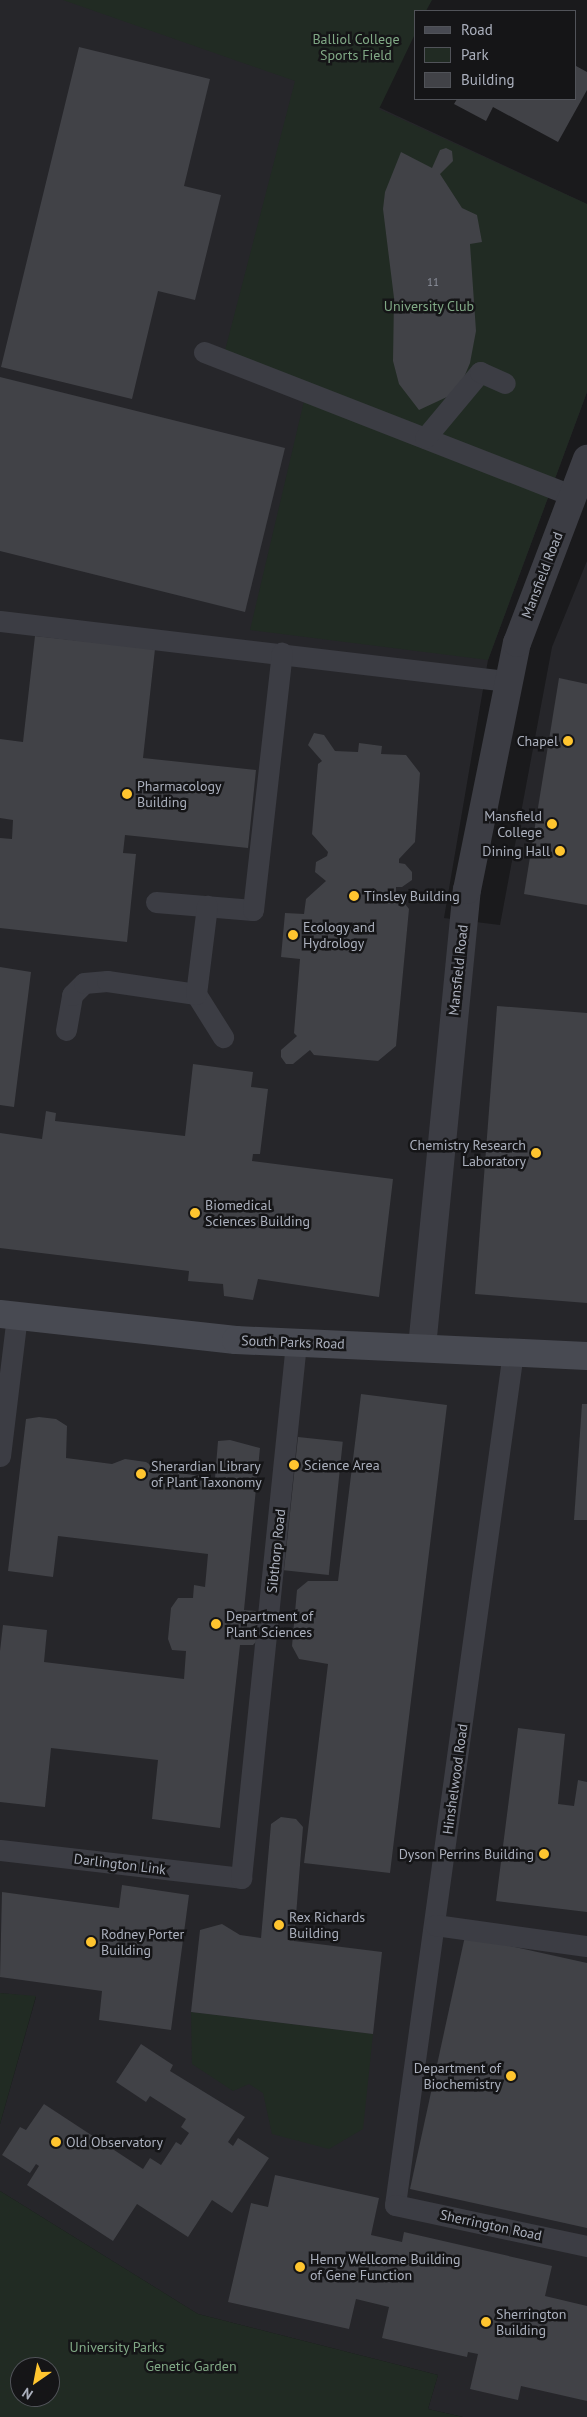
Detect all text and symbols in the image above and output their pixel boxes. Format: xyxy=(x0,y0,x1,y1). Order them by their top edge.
legend xyxy=(414,10,577,100)
text: Road xyxy=(461,20,493,39)
park label: Balliol College Sports Field xyxy=(312,31,400,64)
text: Park xyxy=(461,45,489,64)
text: Building xyxy=(461,70,515,89)
house number: 11 xyxy=(427,275,439,289)
park label: University Club xyxy=(384,298,474,314)
street label: Mansfield Road xyxy=(518,529,566,621)
place label: Chapel xyxy=(517,733,558,749)
marker: Chapel xyxy=(562,735,574,747)
place label: Pharmacology Building xyxy=(137,778,222,810)
marker: Pharmacology Building xyxy=(121,788,133,800)
place label: Mansfield College xyxy=(484,808,542,840)
marker: Mansfield College xyxy=(546,818,558,830)
place label: Dining Hall xyxy=(482,843,550,859)
marker: Dining Hall xyxy=(554,845,566,857)
place label: Tinsley Building xyxy=(364,888,460,904)
marker: Tinsley Building xyxy=(348,890,360,902)
place label: Ecology and Hydrology xyxy=(303,919,376,952)
street label: Mansfield Road xyxy=(445,924,471,1016)
marker: Ecology and Hydrology xyxy=(287,929,299,941)
place label: Chemistry Research Laboratory xyxy=(409,1137,526,1170)
marker: Chemistry Research Laboratory xyxy=(530,1147,542,1159)
place label: Biomedical Sciences Building xyxy=(205,1197,310,1230)
marker: Biomedical Sciences Building xyxy=(189,1207,201,1219)
street label: South Parks Road xyxy=(241,1332,345,1352)
place label: Science Area xyxy=(304,1457,380,1473)
place label: Sherardian Library of Plant Taxonomy xyxy=(151,1458,262,1490)
marker: Science Area xyxy=(288,1459,300,1471)
marker: Sherardian Library of Plant Taxonomy xyxy=(135,1468,147,1480)
street label: Sibthorp Road xyxy=(263,1508,289,1594)
place label: Department of Plant Sciences xyxy=(226,1608,313,1640)
marker: Department of Plant Sciences xyxy=(210,1618,222,1630)
street label: Hinshelwood Road xyxy=(439,1723,471,1835)
place label: Dyson Perrins Building xyxy=(399,1846,534,1862)
marker: Dyson Perrins Building xyxy=(538,1848,550,1860)
street label: Darlington Link xyxy=(73,1850,167,1878)
place label: Rex Richards Building xyxy=(289,1909,366,1941)
marker: Rex Richards Building xyxy=(273,1919,285,1931)
place label: Rodney Porter Building xyxy=(101,1926,185,1958)
marker: Rodney Porter Building xyxy=(85,1936,97,1948)
place label: Department of Biochemistry xyxy=(414,2060,501,2092)
marker: Department of Biochemistry xyxy=(505,2070,517,2082)
place label: Old Observatory xyxy=(66,2134,163,2150)
marker: Old Observatory xyxy=(50,2136,62,2148)
street label: Sherrington Road xyxy=(438,2206,544,2244)
place label: Henry Wellcome Building of Gene Function xyxy=(310,2251,461,2284)
marker: Henry Wellcome Building of Gene Function xyxy=(294,2261,306,2273)
place label: Sherrington Building xyxy=(496,2306,566,2338)
marker: Sherrington Building xyxy=(480,2316,492,2328)
park label: University Parks xyxy=(69,2339,165,2355)
north arrow xyxy=(10,2357,60,2407)
park label: Genetic Garden xyxy=(145,2358,237,2374)
text: N xyxy=(19,2384,36,2404)

